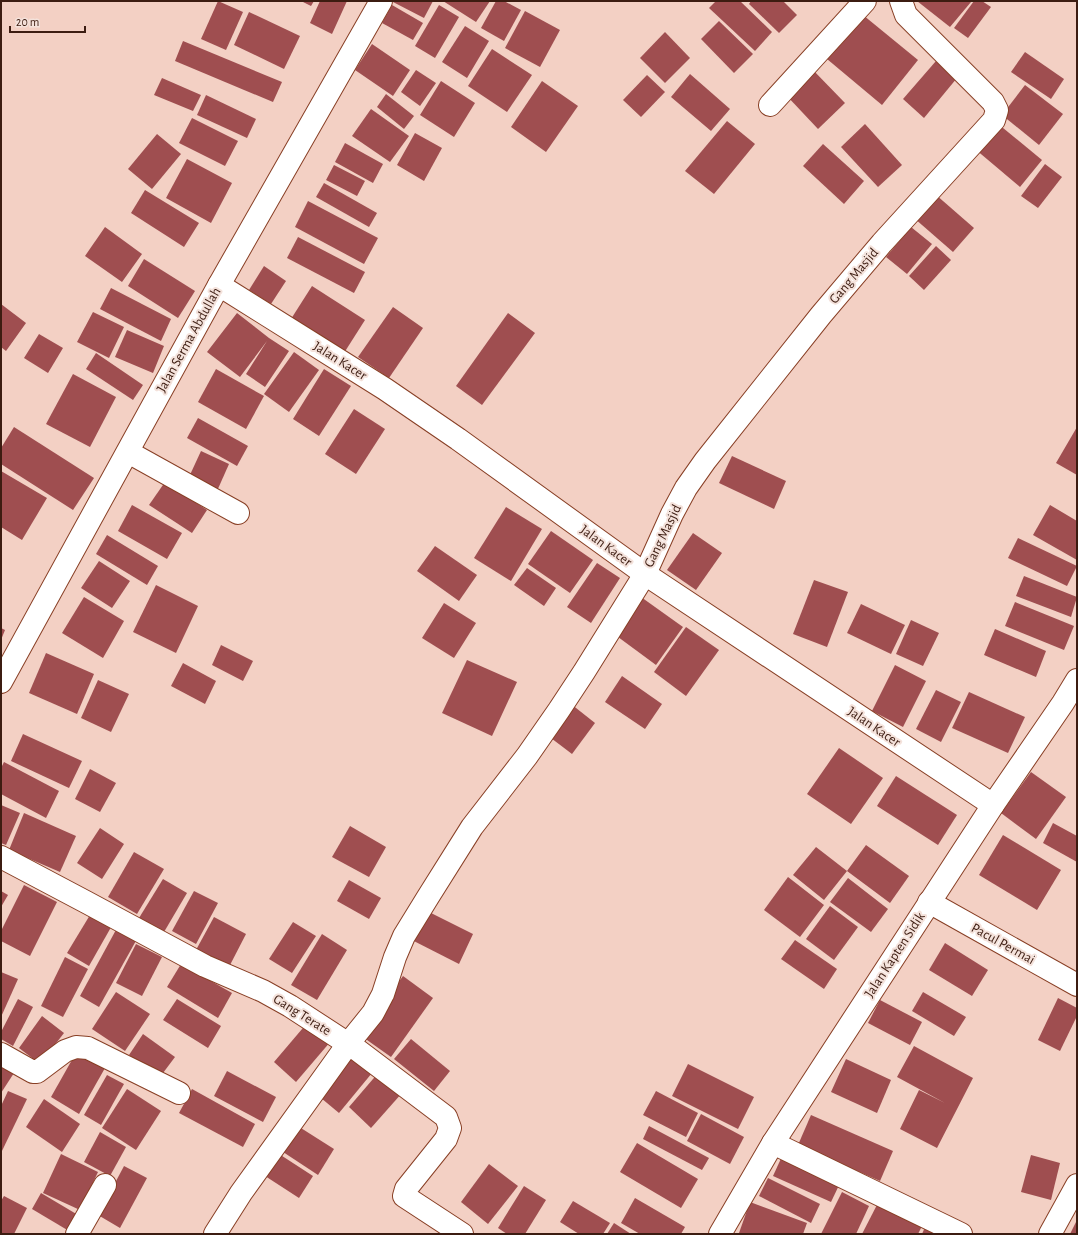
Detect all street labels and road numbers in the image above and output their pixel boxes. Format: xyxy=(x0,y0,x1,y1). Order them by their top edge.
street label: Gang Masjid xyxy=(827,246,881,306)
street label: Jalan Serma Abdullah xyxy=(154,285,224,395)
street label: Jalan Kacer xyxy=(311,339,370,383)
street label: Gang Masjid xyxy=(642,502,684,570)
street label: Jalan Kacer xyxy=(578,523,635,570)
street label: Jalan Kacer xyxy=(845,704,903,750)
street label: Jalan Kapten Sidik xyxy=(862,909,928,1000)
street label: Pacul Permai xyxy=(969,921,1037,967)
street label: Gang Terate xyxy=(271,992,333,1038)

